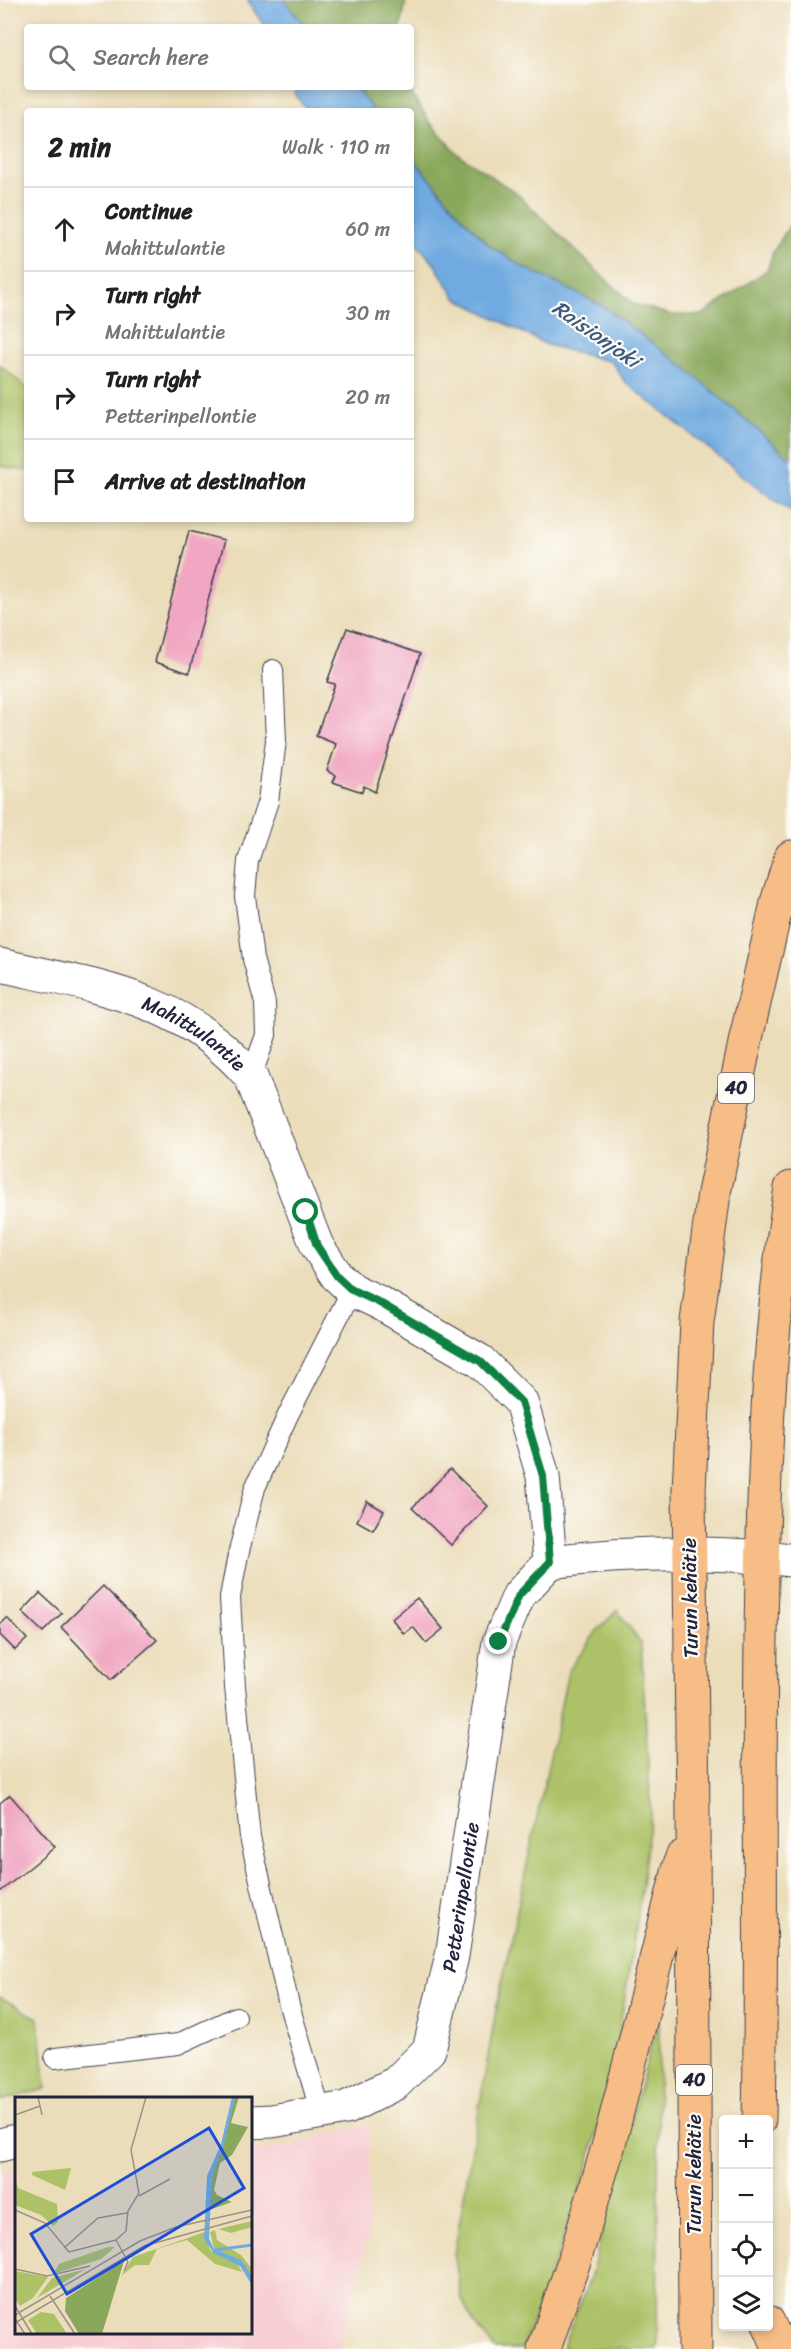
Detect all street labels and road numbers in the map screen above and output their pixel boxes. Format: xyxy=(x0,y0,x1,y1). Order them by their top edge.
street label: Mahittulantie xyxy=(137,985,255,1080)
road number: 40 xyxy=(718,1073,754,1103)
street label: Turun kehätie xyxy=(671,1538,709,1658)
street label: Petterinpellontie xyxy=(431,1820,489,1976)
road number: 40 xyxy=(676,2065,712,2095)
street label: Turun kehätie xyxy=(677,2114,712,2234)

